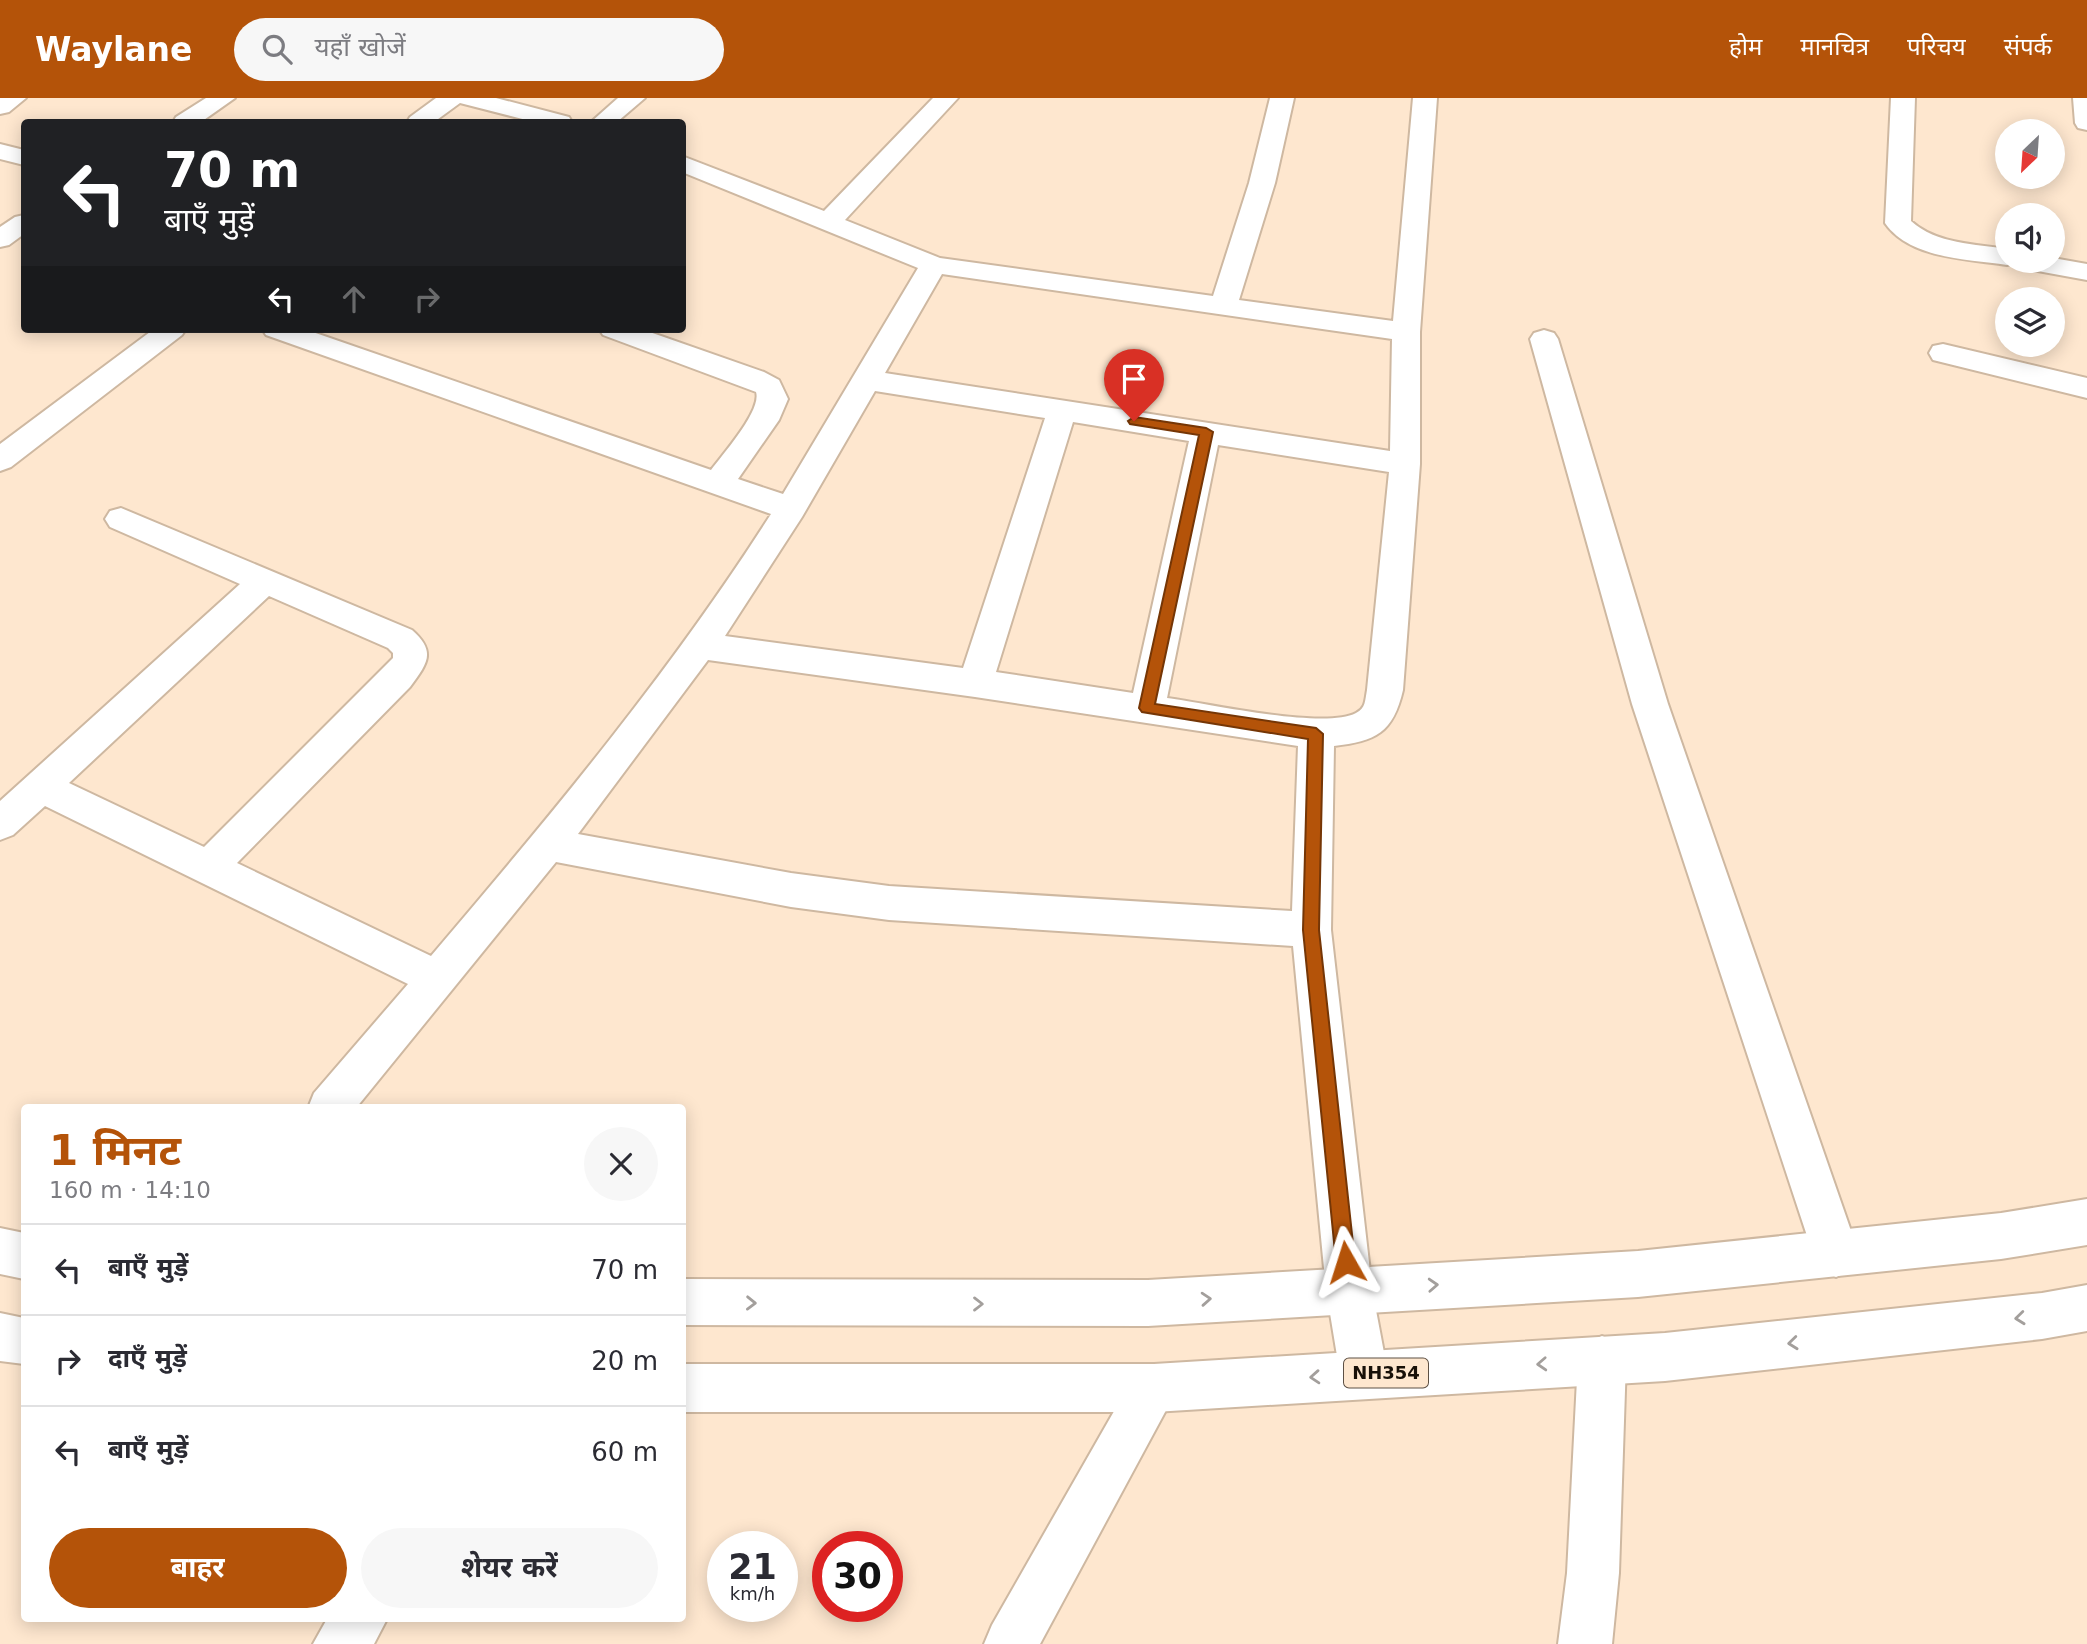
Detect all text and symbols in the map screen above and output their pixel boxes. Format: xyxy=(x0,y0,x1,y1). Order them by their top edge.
search box xyxy=(234,18,724,81)
text: Waylane xyxy=(35,30,192,69)
icon: search xyxy=(258,30,296,68)
text: यहाँ खोजें xyxy=(314,32,406,62)
text: होम xyxy=(1729,33,1762,61)
text: मानचित्र xyxy=(1800,33,1869,61)
text: परिचय xyxy=(1907,33,1966,61)
text: संपर्क xyxy=(2004,33,2052,61)
north arrow xyxy=(1995,119,2065,189)
map controls xyxy=(1995,119,2065,357)
text: 70 m xyxy=(164,142,300,199)
icon: left xyxy=(49,147,140,238)
text: बाएँ मुड़ें xyxy=(164,201,255,239)
button: sound xyxy=(1995,203,2065,273)
icon: left xyxy=(262,280,300,318)
icon: ahead xyxy=(335,280,373,318)
icon: right xyxy=(408,280,446,318)
button: layers xyxy=(1995,287,2065,357)
pin xyxy=(1104,349,1164,421)
icon: arrive xyxy=(1115,360,1153,398)
text: 1 मिनट xyxy=(49,1126,181,1175)
button: close xyxy=(584,1127,658,1201)
text: 160 m · 14:10 xyxy=(49,1177,211,1203)
position arrow xyxy=(1309,1225,1383,1299)
icon: left xyxy=(49,1251,87,1289)
text: बाएँ मुड़ें xyxy=(108,1252,188,1282)
text: 70 m xyxy=(591,1255,658,1285)
one-way arrow xyxy=(1427,1278,1438,1293)
one-way arrow xyxy=(1200,1292,1211,1307)
one-way arrow xyxy=(746,1295,756,1311)
one-way arrow xyxy=(973,1296,984,1312)
one-way arrow xyxy=(2014,1310,2025,1325)
one-way arrow xyxy=(1788,1335,1799,1350)
icon: right xyxy=(49,1342,87,1380)
text: दाएँ मुड़ें xyxy=(108,1343,187,1373)
text: 20 m xyxy=(591,1346,658,1376)
one-way arrow xyxy=(1537,1356,1548,1371)
road number: NH354 xyxy=(1344,1358,1428,1388)
one-way arrow xyxy=(1309,1370,1320,1385)
icon: left xyxy=(49,1433,87,1471)
text: बाएँ मुड़ें xyxy=(108,1434,188,1464)
text: 60 m xyxy=(591,1437,658,1467)
button: बाहर xyxy=(49,1528,347,1608)
button: शेयर करें xyxy=(361,1528,658,1608)
speed limit sign: 30 xyxy=(812,1531,903,1622)
text: 21 xyxy=(728,1547,777,1587)
text: km/h xyxy=(730,1583,775,1604)

